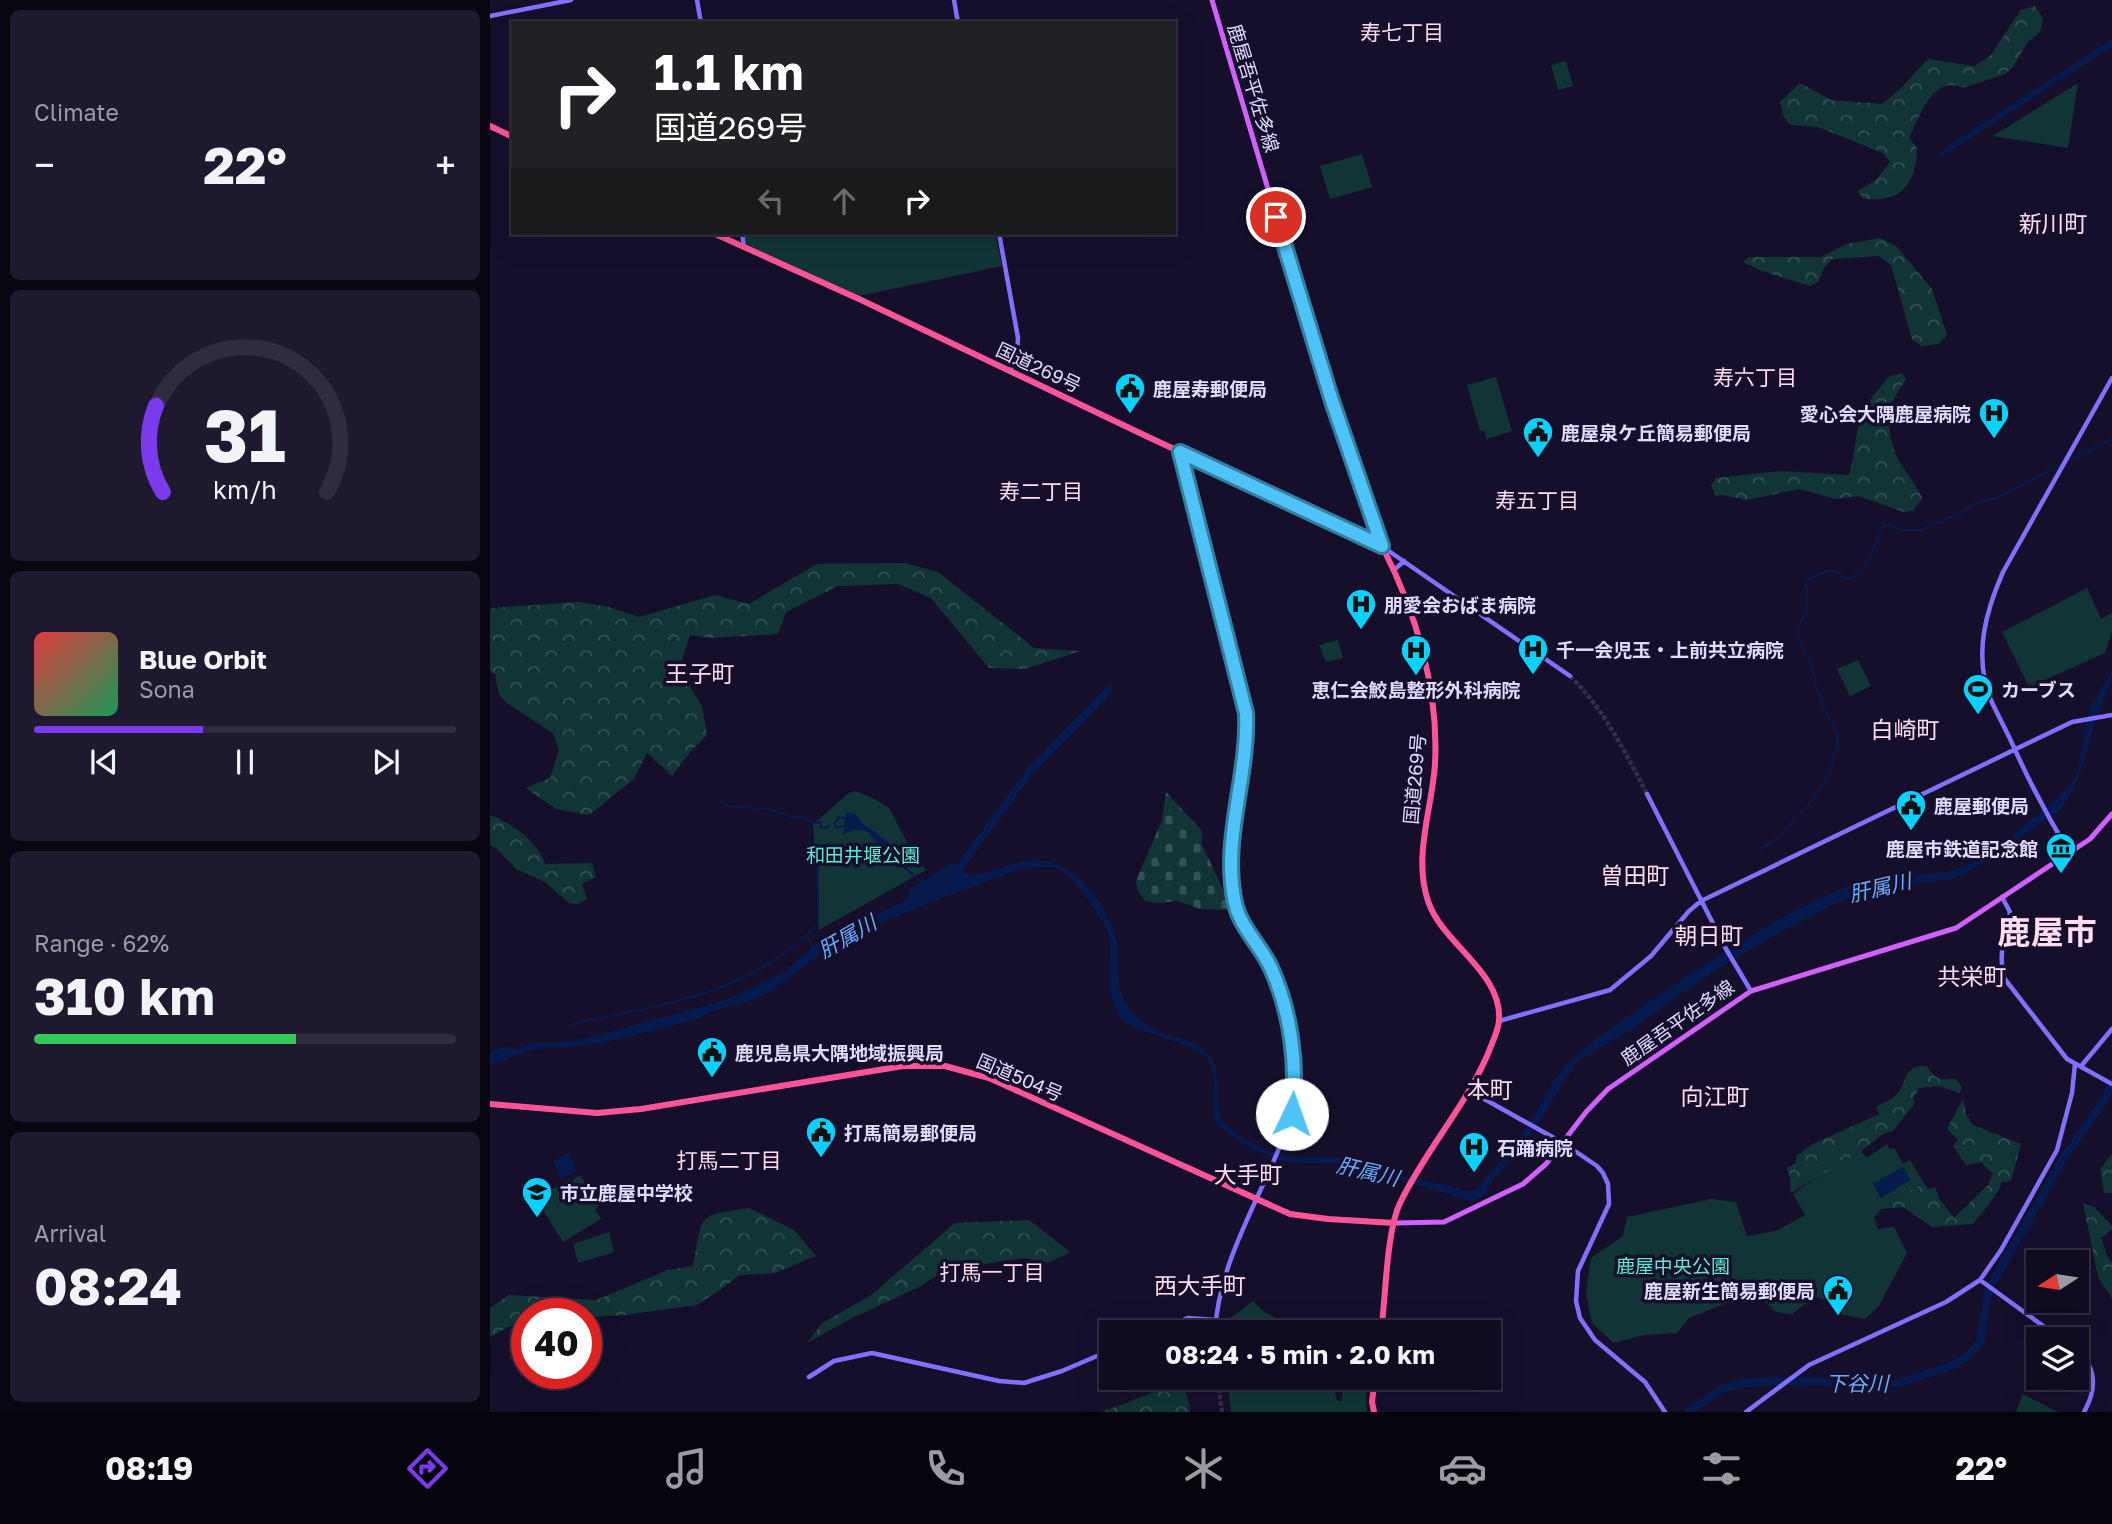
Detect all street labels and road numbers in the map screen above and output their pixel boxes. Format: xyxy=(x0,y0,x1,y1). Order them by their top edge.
street label: 鹿屋吾平佐多線 xyxy=(1224,21,1284,155)
street label: 国道269号 xyxy=(993,337,1085,397)
street label: 国道269号 xyxy=(1399,733,1429,825)
street label: 鹿屋吾平佐多線 xyxy=(1616,974,1738,1070)
street label: 国道504号 xyxy=(973,1049,1067,1105)

